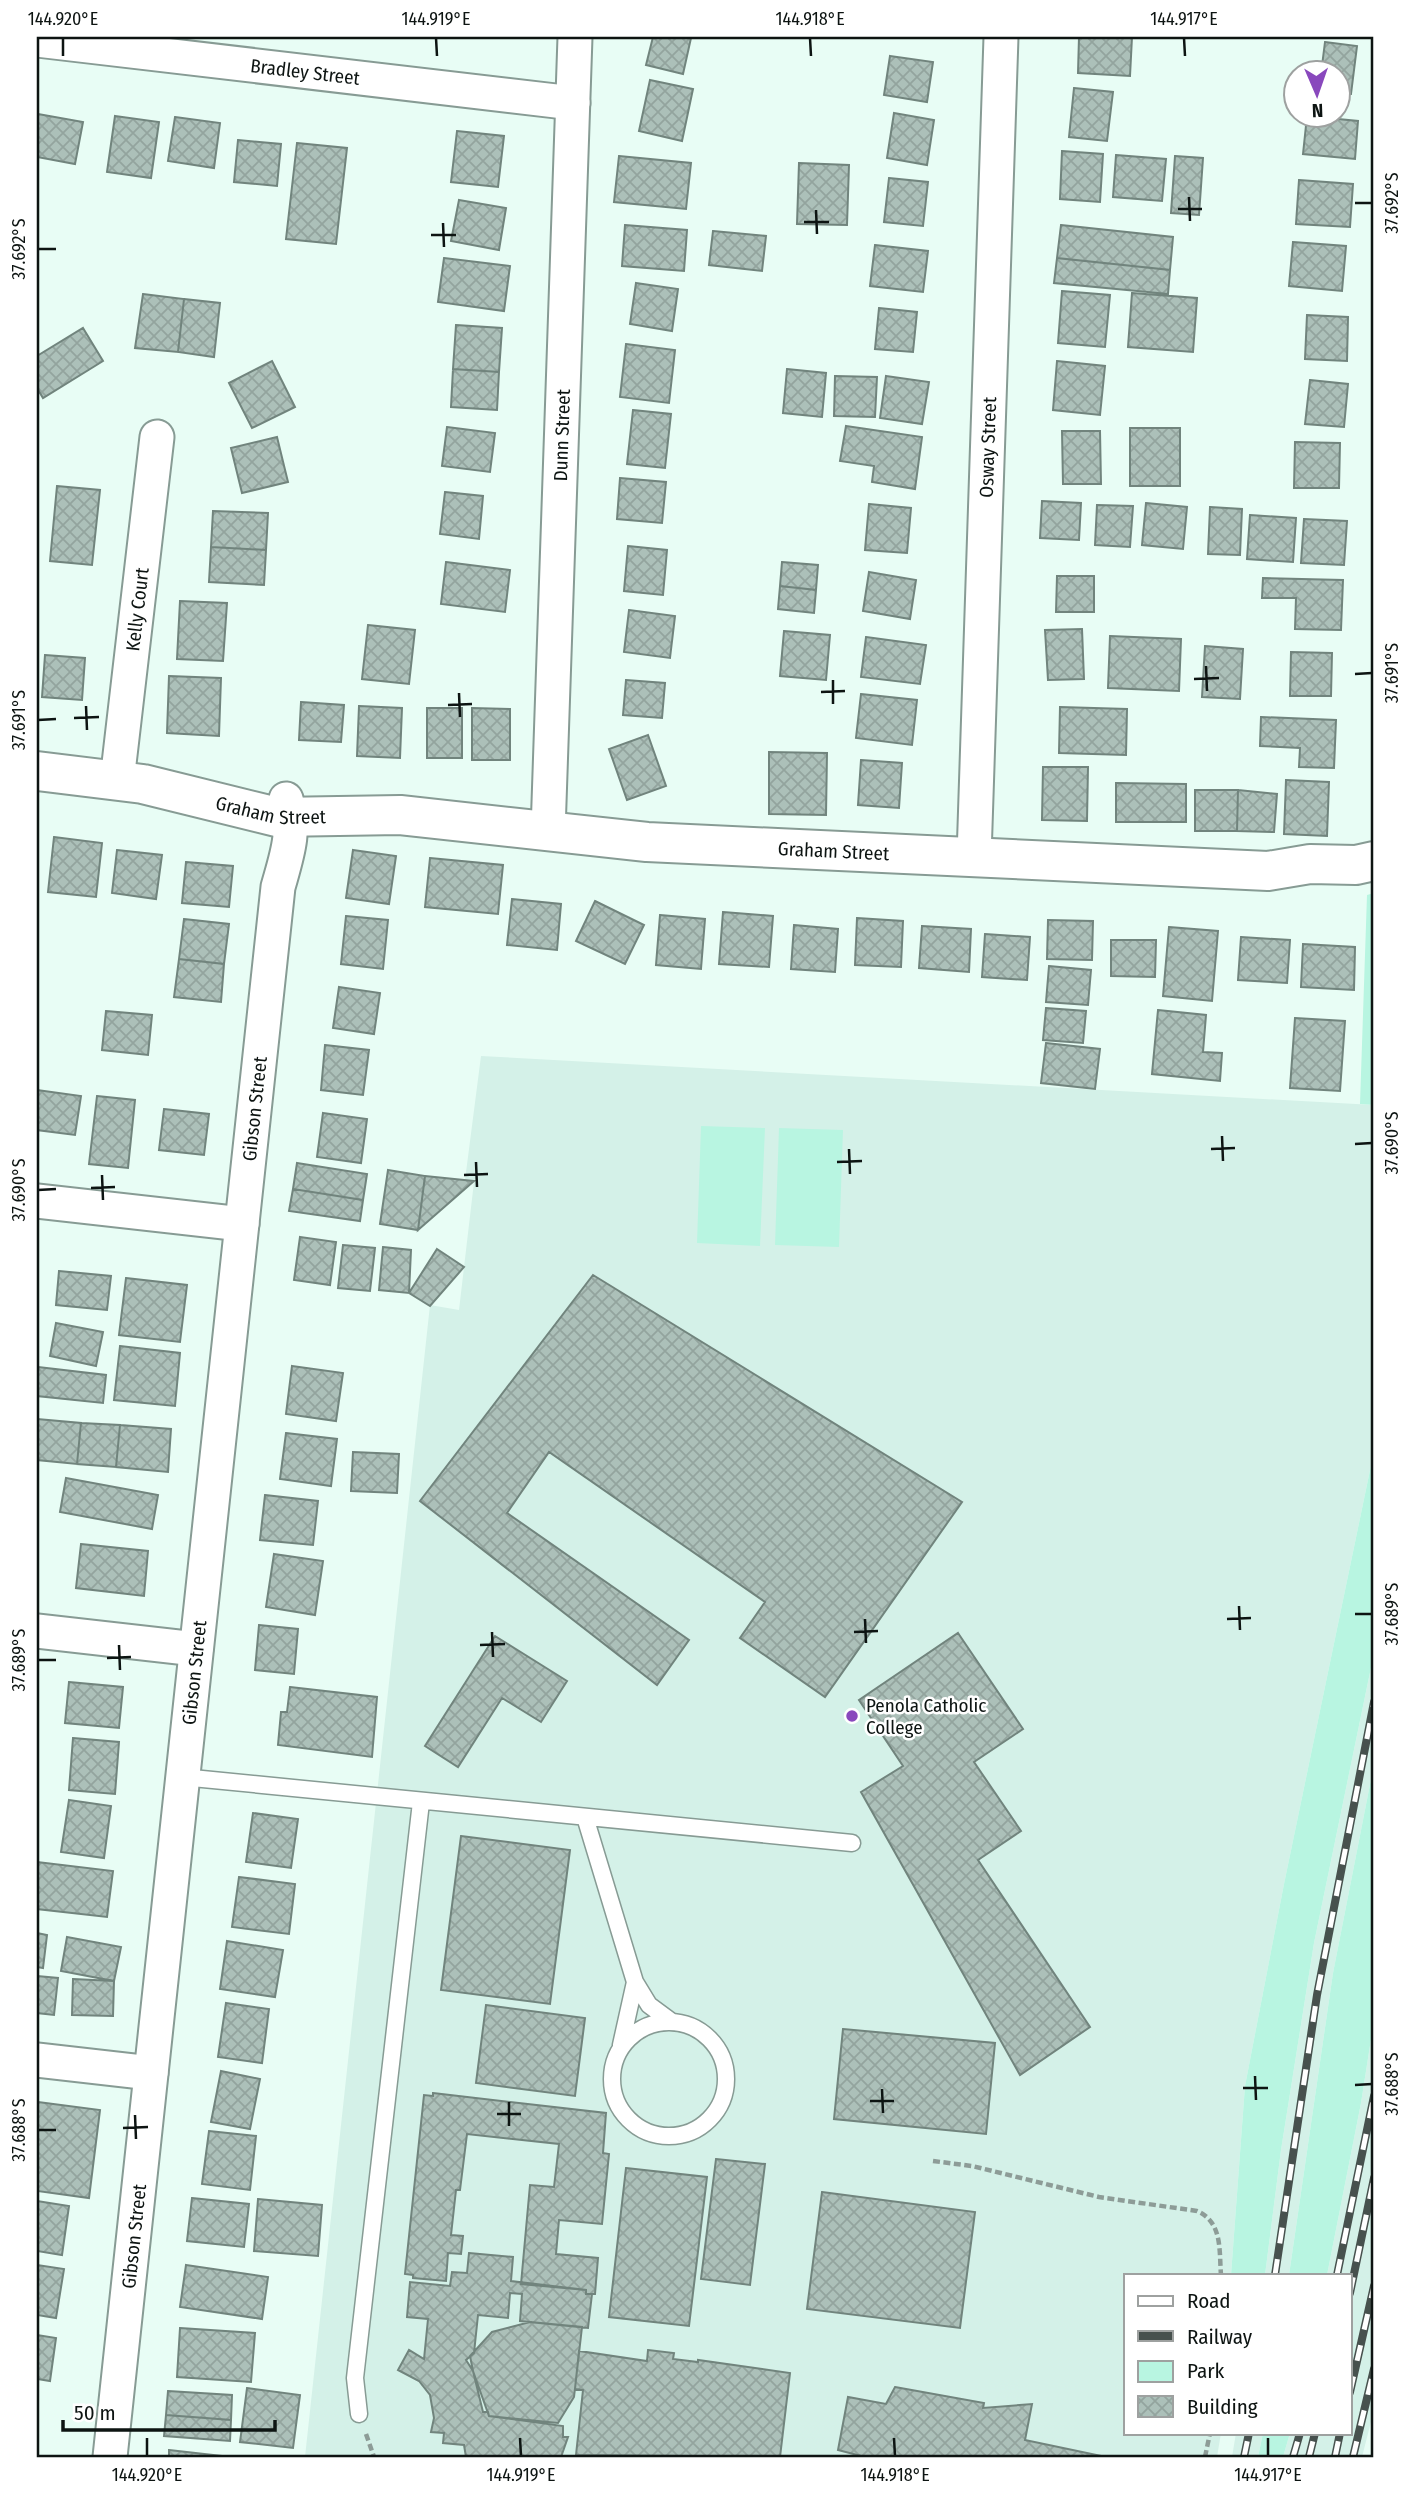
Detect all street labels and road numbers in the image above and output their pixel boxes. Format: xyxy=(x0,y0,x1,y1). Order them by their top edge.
street label: Bradley Street xyxy=(249,54,362,89)
street label: Dunn Street xyxy=(548,388,575,482)
street label: Osway Street xyxy=(974,396,1001,498)
street label: Kelly Court xyxy=(121,565,153,652)
street label: Graham Street xyxy=(214,791,327,829)
street label: Graham Street xyxy=(777,837,890,865)
street label: Gibson Street xyxy=(237,1054,271,1162)
street label: Gibson Street xyxy=(177,1618,211,1726)
street label: Gibson Street xyxy=(117,2182,151,2290)

